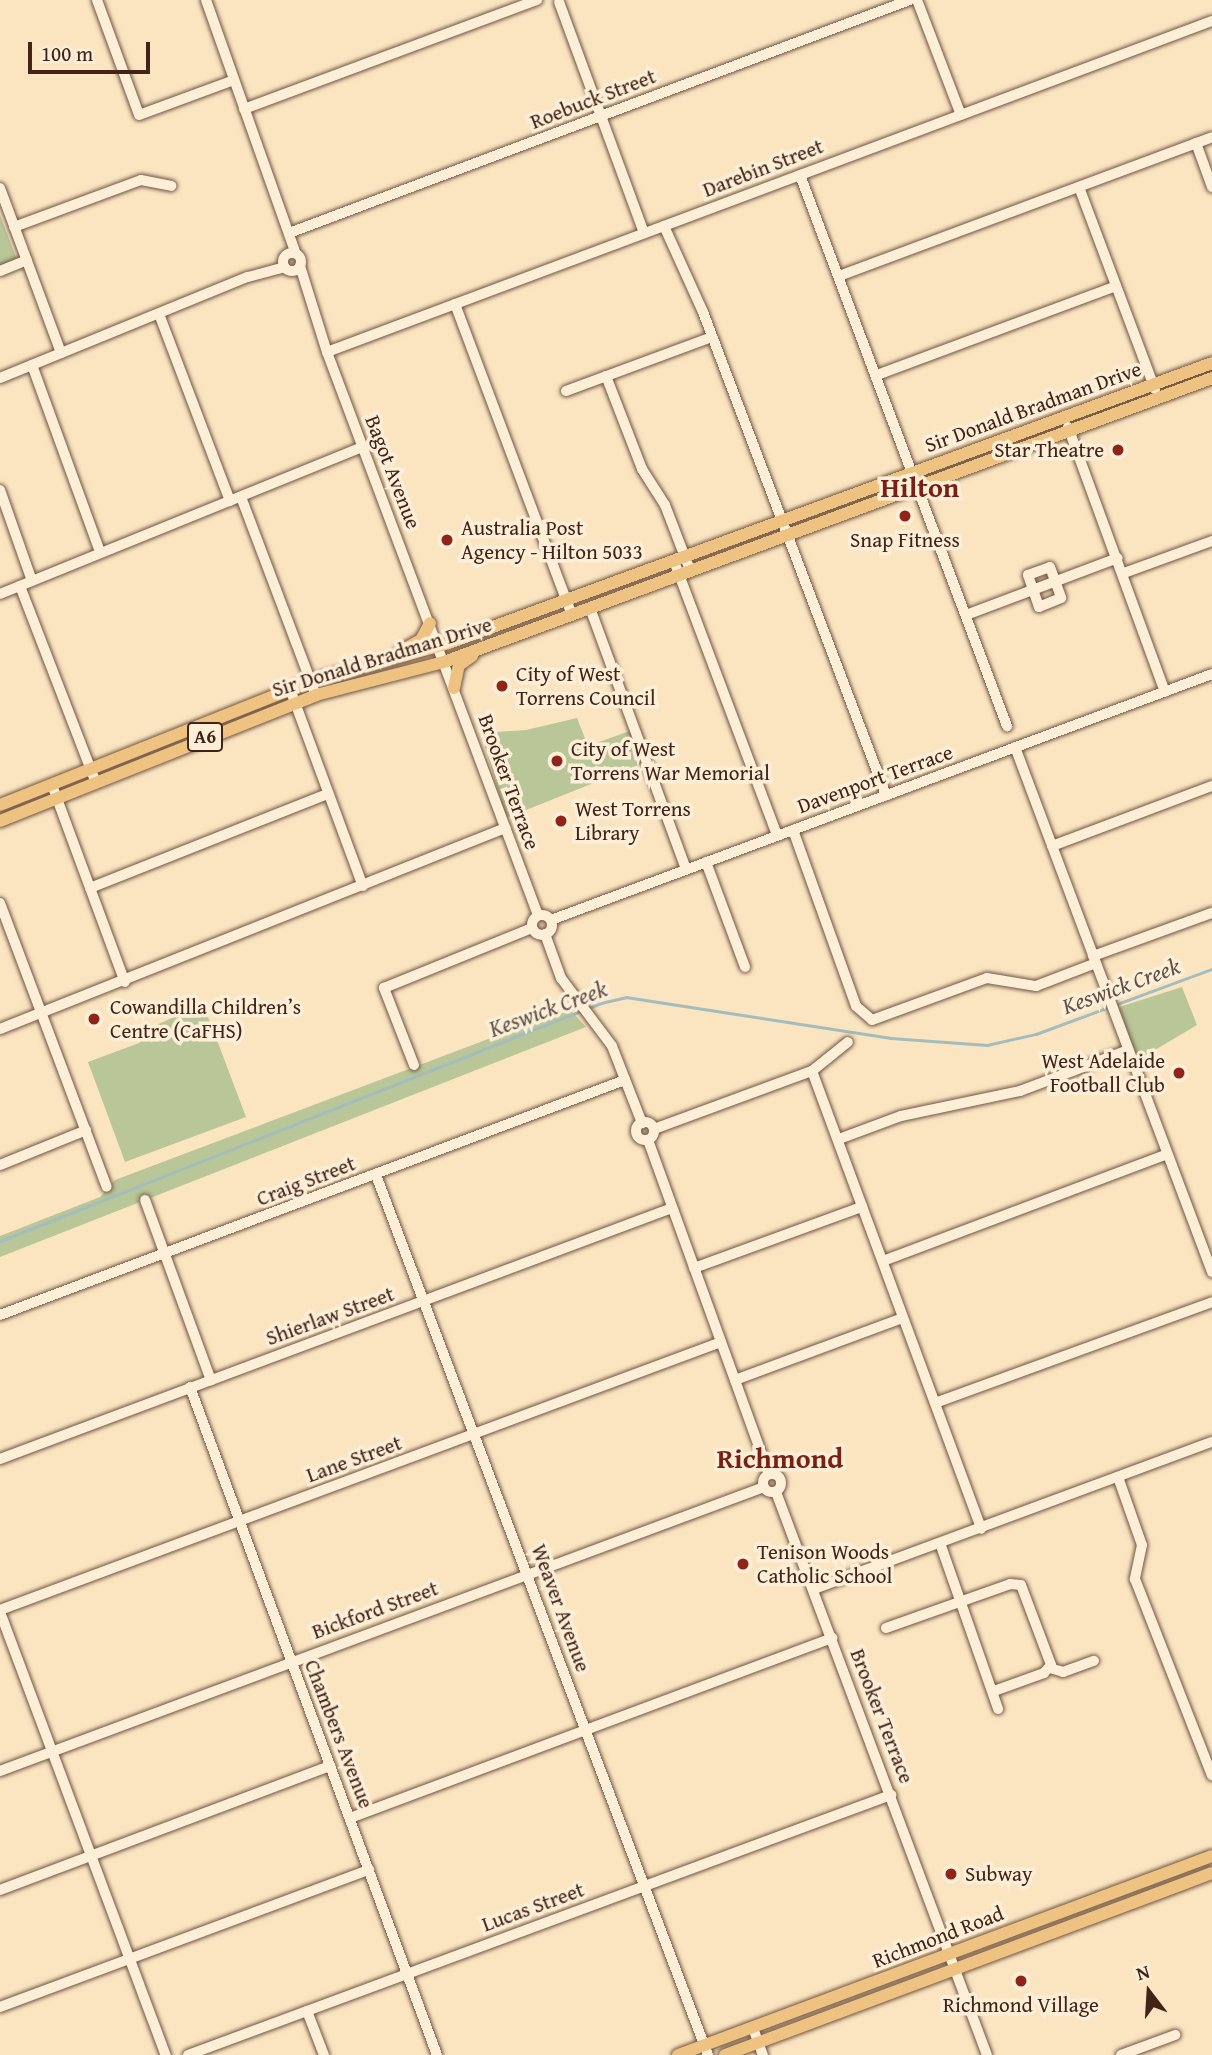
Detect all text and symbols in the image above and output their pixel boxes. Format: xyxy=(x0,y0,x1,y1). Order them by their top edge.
scale bar xyxy=(32,28,154,72)
text: 100 m xyxy=(41,38,93,69)
street label: Roebuck Street xyxy=(527,64,659,134)
street label: Darebin Street xyxy=(699,133,827,203)
street label: Sir Donald Bradman Drive xyxy=(921,356,1145,458)
street label: Bagot Avenue xyxy=(360,412,426,532)
place label: Star Theatre xyxy=(994,437,1104,463)
marker: Star Theatre xyxy=(1110,442,1126,458)
district label: Hilton xyxy=(881,470,959,504)
marker: Snap Fitness xyxy=(897,508,913,524)
place label: Australia Post Agency - Hilton 5033 xyxy=(461,515,643,565)
place label: Snap Fitness xyxy=(850,527,960,553)
marker: Australia Post Agency - Hilton 5033 xyxy=(439,532,455,548)
street label: Sir Donald Bradman Drive xyxy=(269,612,495,702)
place label: City of West Torrens Council xyxy=(516,661,656,711)
marker: City of West Torrens Council xyxy=(494,678,510,694)
street label: Brooker Terrace xyxy=(473,711,545,853)
road number: A6 xyxy=(186,722,224,752)
place label: City of West Torrens War Memorial xyxy=(571,736,770,786)
street label: Davenport Terrace xyxy=(794,739,956,819)
marker: City of West Torrens War Memorial xyxy=(549,753,565,769)
place label: West Torrens Library xyxy=(575,796,691,846)
marker: West Torrens Library xyxy=(553,813,569,829)
water label: Keswick Creek xyxy=(1058,952,1184,1020)
water label: Keswick Creek xyxy=(485,975,611,1043)
place label: Cowandilla Children’s Centre (CaFHS) xyxy=(110,994,301,1044)
marker: Cowandilla Children’s Centre (CaFHS) xyxy=(84,1009,104,1029)
place label: West Adelaide Football Club xyxy=(1041,1048,1165,1098)
marker: West Adelaide Football Club xyxy=(1171,1065,1187,1081)
street label: Craig Street xyxy=(253,1151,359,1211)
street label: Shierlaw Street xyxy=(262,1281,398,1351)
street label: Lane Street xyxy=(303,1430,405,1488)
district label: Richmond xyxy=(717,1441,843,1475)
place label: Tenison Woods Catholic School xyxy=(757,1539,892,1589)
street label: Weaver Avenue xyxy=(526,1541,596,1675)
marker: Tenison Woods Catholic School xyxy=(735,1556,751,1572)
street label: Bickford Street xyxy=(309,1576,441,1644)
street label: Brooker Terrace xyxy=(845,1645,919,1787)
street label: Chambers Avenue xyxy=(299,1656,379,1812)
place label: Subway xyxy=(965,1861,1032,1887)
marker: Subway xyxy=(943,1866,959,1882)
street label: Lucas Street xyxy=(478,1877,588,1937)
street label: Richmond Road xyxy=(869,1900,1007,1974)
north arrow xyxy=(1114,1957,1184,2027)
text: N xyxy=(1133,1957,1153,1987)
marker: Richmond Village xyxy=(1013,1973,1029,1989)
place label: Richmond Village xyxy=(943,1992,1099,2018)

